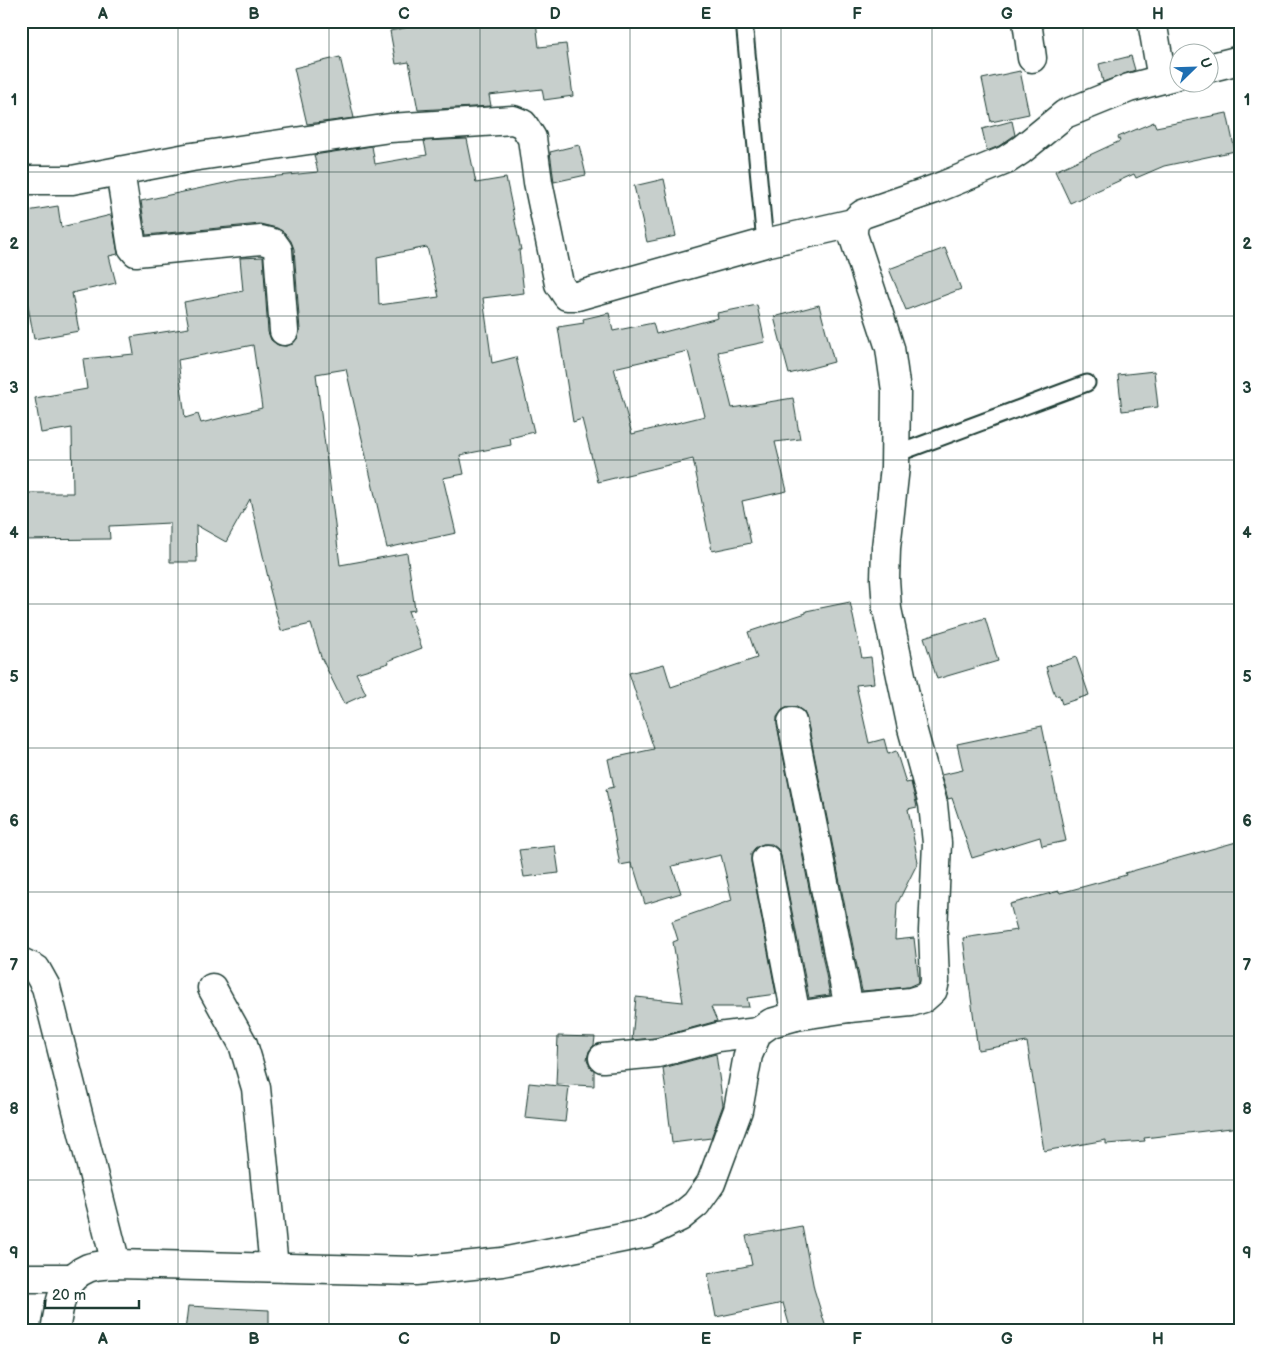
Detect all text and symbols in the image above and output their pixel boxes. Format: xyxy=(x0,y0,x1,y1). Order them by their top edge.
text: A xyxy=(97,5,108,24)
text: B xyxy=(248,5,260,24)
text: C xyxy=(398,5,410,24)
text: D xyxy=(549,5,561,24)
text: E xyxy=(701,5,711,24)
text: F xyxy=(852,5,862,24)
text: G xyxy=(1001,5,1013,24)
text: H xyxy=(1152,5,1164,24)
north arrow xyxy=(1168,42,1218,92)
text: U xyxy=(1196,55,1215,71)
text: 1 xyxy=(11,91,17,110)
text: 1 xyxy=(1244,91,1250,110)
text: 2 xyxy=(9,235,19,254)
text: 2 xyxy=(1242,235,1252,254)
text: 3 xyxy=(9,379,19,398)
text: 3 xyxy=(1242,379,1252,398)
text: 4 xyxy=(9,524,19,543)
text: 4 xyxy=(1242,524,1252,543)
text: 5 xyxy=(9,668,19,687)
text: 5 xyxy=(1242,668,1252,687)
text: 6 xyxy=(9,812,19,831)
text: 6 xyxy=(1242,812,1252,831)
text: 7 xyxy=(10,956,19,975)
text: 7 xyxy=(1243,956,1252,975)
text: 8 xyxy=(9,1100,19,1119)
text: 8 xyxy=(1242,1100,1252,1119)
text: 9 xyxy=(9,1244,19,1263)
text: 9 xyxy=(1242,1244,1252,1263)
scale bar xyxy=(45,1277,139,1309)
text: 20 m xyxy=(52,1286,86,1305)
text: A xyxy=(97,1330,108,1349)
text: B xyxy=(248,1330,260,1349)
text: C xyxy=(398,1330,410,1349)
text: D xyxy=(549,1330,561,1349)
text: E xyxy=(701,1330,711,1349)
text: F xyxy=(852,1330,862,1349)
text: G xyxy=(1001,1330,1013,1349)
text: H xyxy=(1152,1330,1164,1349)

